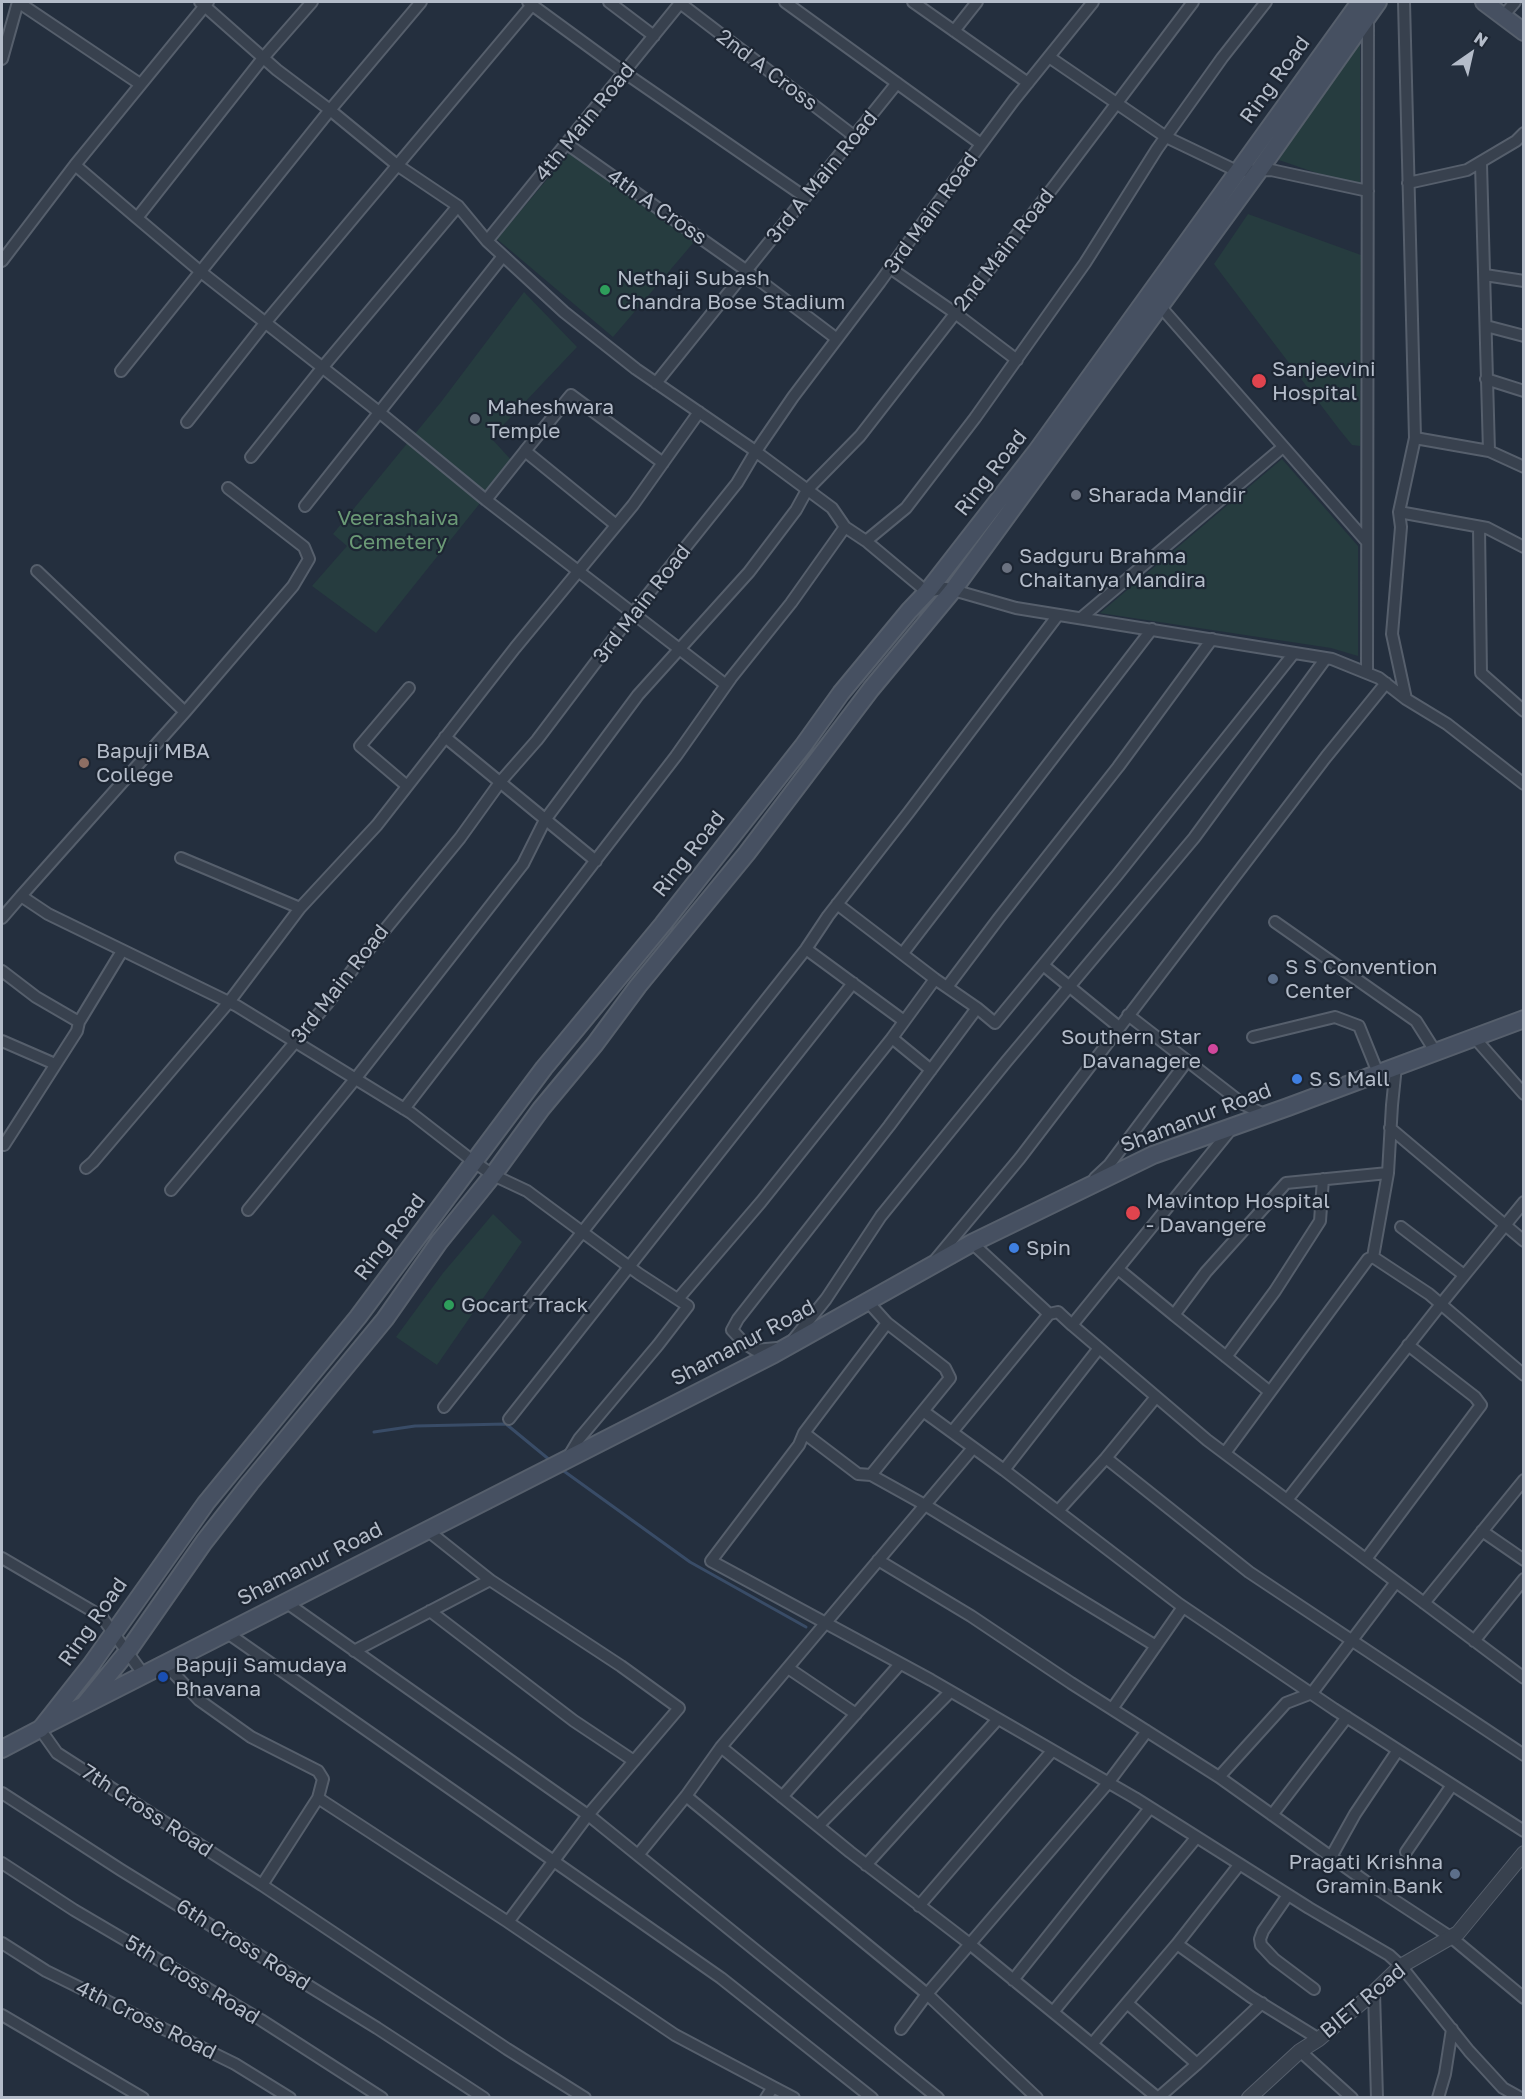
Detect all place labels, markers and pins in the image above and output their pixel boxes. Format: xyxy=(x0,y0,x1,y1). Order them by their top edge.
place label: Nethaji Subash Chandra Bose Stadium xyxy=(617,265,845,315)
marker: Nethaji Subash Chandra Bose Stadium xyxy=(598,283,612,297)
place label: Sanjeevini Hospital xyxy=(1272,356,1376,406)
marker: Sanjeevini Hospital xyxy=(1250,372,1268,390)
place label: Maheshwara Temple xyxy=(487,394,614,444)
marker: Maheshwara Temple xyxy=(468,412,482,426)
place label: Sharada Mandir xyxy=(1088,482,1246,508)
marker: Sharada Mandir xyxy=(1069,488,1083,502)
place label: Sadguru Brahma Chaitanya Mandira xyxy=(1019,543,1206,593)
marker: Sadguru Brahma Chaitanya Mandira xyxy=(1000,561,1014,575)
place label: Bapuji MBA College xyxy=(96,738,210,788)
marker: Bapuji MBA College xyxy=(77,756,91,770)
place label: S S Convention Center xyxy=(1285,954,1438,1004)
marker: S S Convention Center xyxy=(1266,972,1280,986)
place label: Southern Star Davanagere xyxy=(1061,1024,1201,1074)
marker: Southern Star Davanagere xyxy=(1206,1042,1220,1056)
place label: S S Mall xyxy=(1309,1066,1390,1092)
marker: S S Mall xyxy=(1290,1072,1304,1086)
place label: Mavintop Hospital - Davangere xyxy=(1146,1188,1330,1238)
marker: Mavintop Hospital - Davangere xyxy=(1124,1204,1142,1222)
place label: Spin xyxy=(1026,1235,1071,1261)
marker: Spin xyxy=(1007,1241,1021,1255)
place label: Gocart Track xyxy=(461,1292,588,1318)
marker: Gocart Track xyxy=(442,1298,456,1312)
place label: Bapuji Samudaya Bhavana xyxy=(175,1652,347,1702)
marker: Bapuji Samudaya Bhavana xyxy=(156,1670,170,1684)
place label: Pragati Krishna Gramin Bank xyxy=(1288,1849,1443,1899)
marker: Pragati Krishna Gramin Bank xyxy=(1448,1867,1462,1881)

